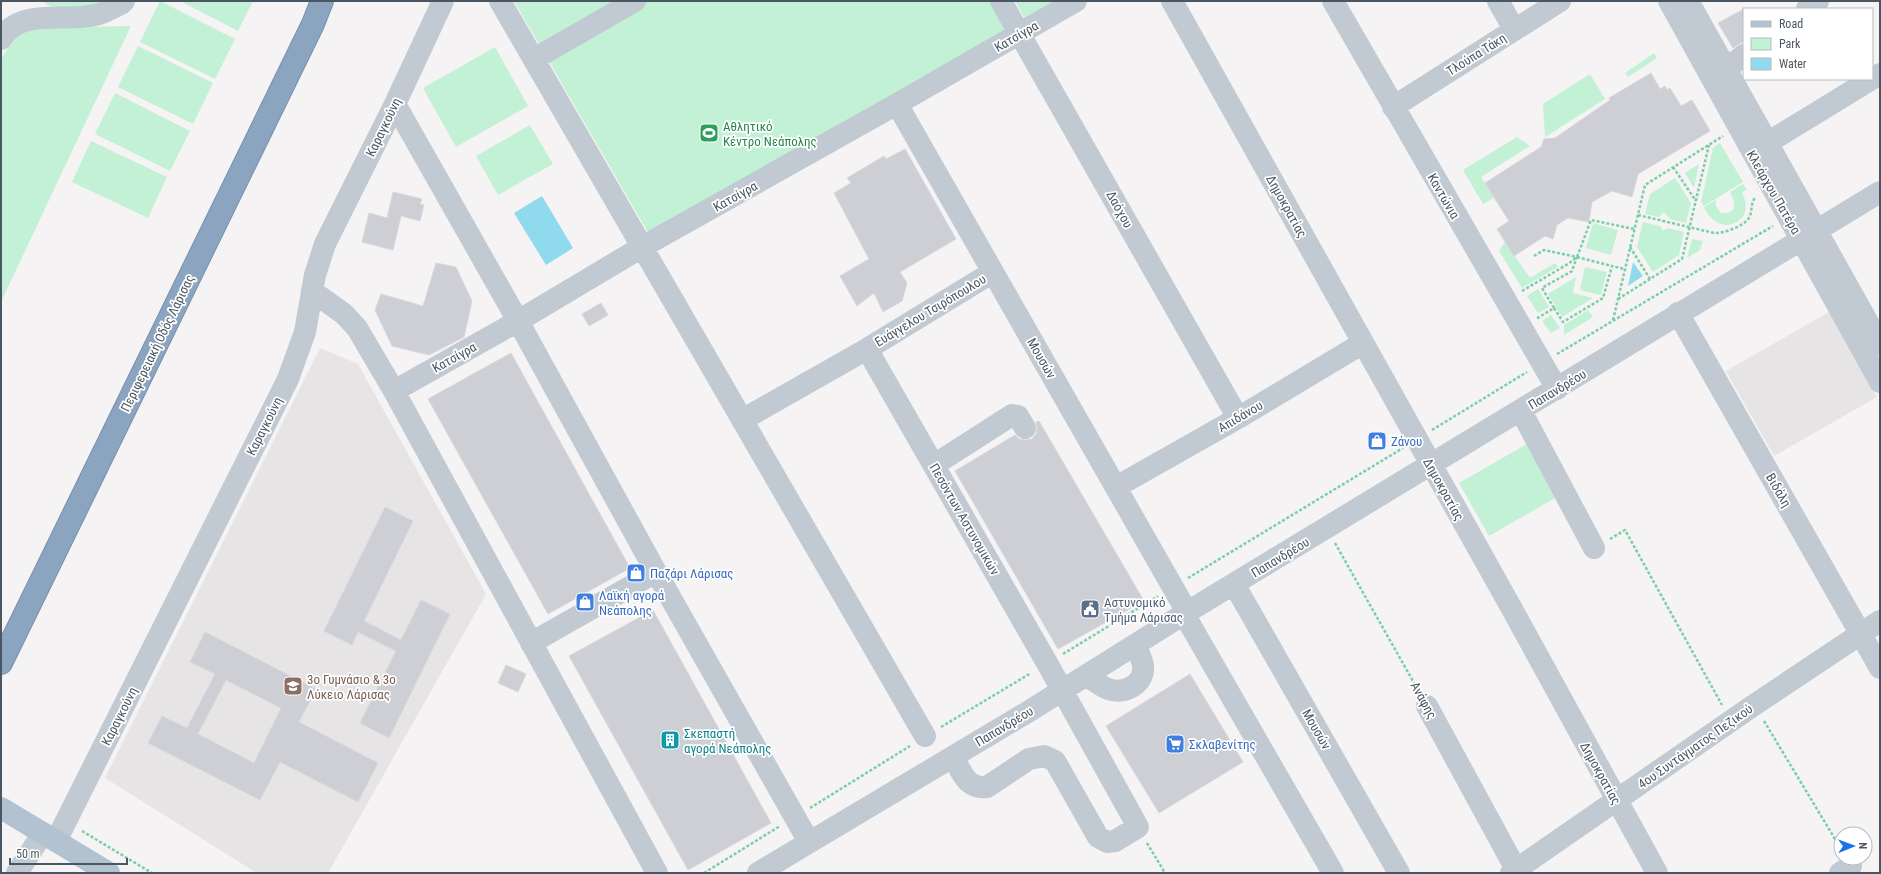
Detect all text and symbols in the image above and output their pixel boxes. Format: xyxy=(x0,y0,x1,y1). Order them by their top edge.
legend xyxy=(1743,8,1873,80)
text: Road xyxy=(1779,17,1803,31)
street label: Κατσίγρα xyxy=(992,18,1041,55)
street label: Τλούπα Τάκη xyxy=(1444,30,1509,79)
text: Park xyxy=(1779,37,1801,51)
text: Water xyxy=(1779,57,1807,71)
street label: Καραγκούνη xyxy=(363,95,404,159)
place label: Αθλητικό Κέντρο Νεάπολης xyxy=(723,119,817,149)
sports icon: Αθλητικό Κέντρο Νεάπολης xyxy=(698,122,720,144)
street label: Κλεάρχου Πατέρα xyxy=(1744,148,1804,237)
street label: Καντώνια xyxy=(1425,171,1463,222)
street label: Δημοκρατίας xyxy=(1263,172,1310,240)
street label: Κατσίγρα xyxy=(711,178,760,215)
street label: Δαόχου xyxy=(1103,188,1136,230)
street label: Ευάγγελου Τσιρόπουλου xyxy=(872,271,989,350)
street label: Περιφερειακή Οδός Λάρισας xyxy=(118,272,197,414)
street label: Μουσών xyxy=(1024,335,1059,381)
street label: Κατσίγρα xyxy=(430,339,479,376)
street label: Παπανδρέου xyxy=(1526,366,1589,413)
street label: Καραγκούνη xyxy=(243,395,285,458)
street label: Απιδάνου xyxy=(1215,398,1265,435)
shop icon: Ζάνου xyxy=(1366,430,1388,452)
place label: Ζάνου xyxy=(1391,434,1422,449)
street label: Δημοκρατίας xyxy=(1420,455,1467,523)
street label: Πεσόντων Αστυνομικών xyxy=(926,461,1003,578)
street label: Βιδάλη xyxy=(1763,471,1794,510)
street label: Παπανδρέου xyxy=(1249,534,1312,581)
shop icon: Παζάρι Λάρισας xyxy=(625,562,647,584)
place label: Παζάρι Λάρισας xyxy=(650,566,733,581)
place label: Λαϊκή αγορά Νεάπολης xyxy=(599,588,665,618)
shop icon: Λαϊκή αγορά Νεάπολης xyxy=(574,591,596,613)
place label: Αστυνομικό Τμήμα Λάρισας xyxy=(1104,595,1183,625)
public building icon: Αστυνομικό Τμήμα Λάρισας xyxy=(1079,598,1101,620)
place label: 3ο Γυμνάσιο & 3ο Λύκειο Λάρισας xyxy=(307,672,396,702)
school or university icon: 3ο Γυμνάσιο & 3ο Λύκειο Λάρισας xyxy=(282,675,304,697)
street label: Ανάφης xyxy=(1407,679,1440,721)
street label: Καραγκούνη xyxy=(98,685,140,748)
street label: 4ου Συντάγματος Πεζικού xyxy=(1635,701,1755,792)
street label: Παπανδρέου xyxy=(973,703,1036,750)
street label: Μουσών xyxy=(1299,706,1334,752)
place label: Σκεπαστή αγορά Νεάπολης xyxy=(684,726,771,756)
building icon: Σκεπαστή αγορά Νεάπολης xyxy=(659,729,681,751)
supermarket icon: Σκλαβενίτης xyxy=(1164,733,1186,755)
place label: Σκλαβενίτης xyxy=(1189,737,1256,752)
street label: Δημοκρατίας xyxy=(1577,739,1624,807)
north arrow xyxy=(1833,826,1873,866)
scale bar xyxy=(10,840,127,866)
text: N xyxy=(1856,842,1869,850)
text: 50 m xyxy=(16,847,40,861)

